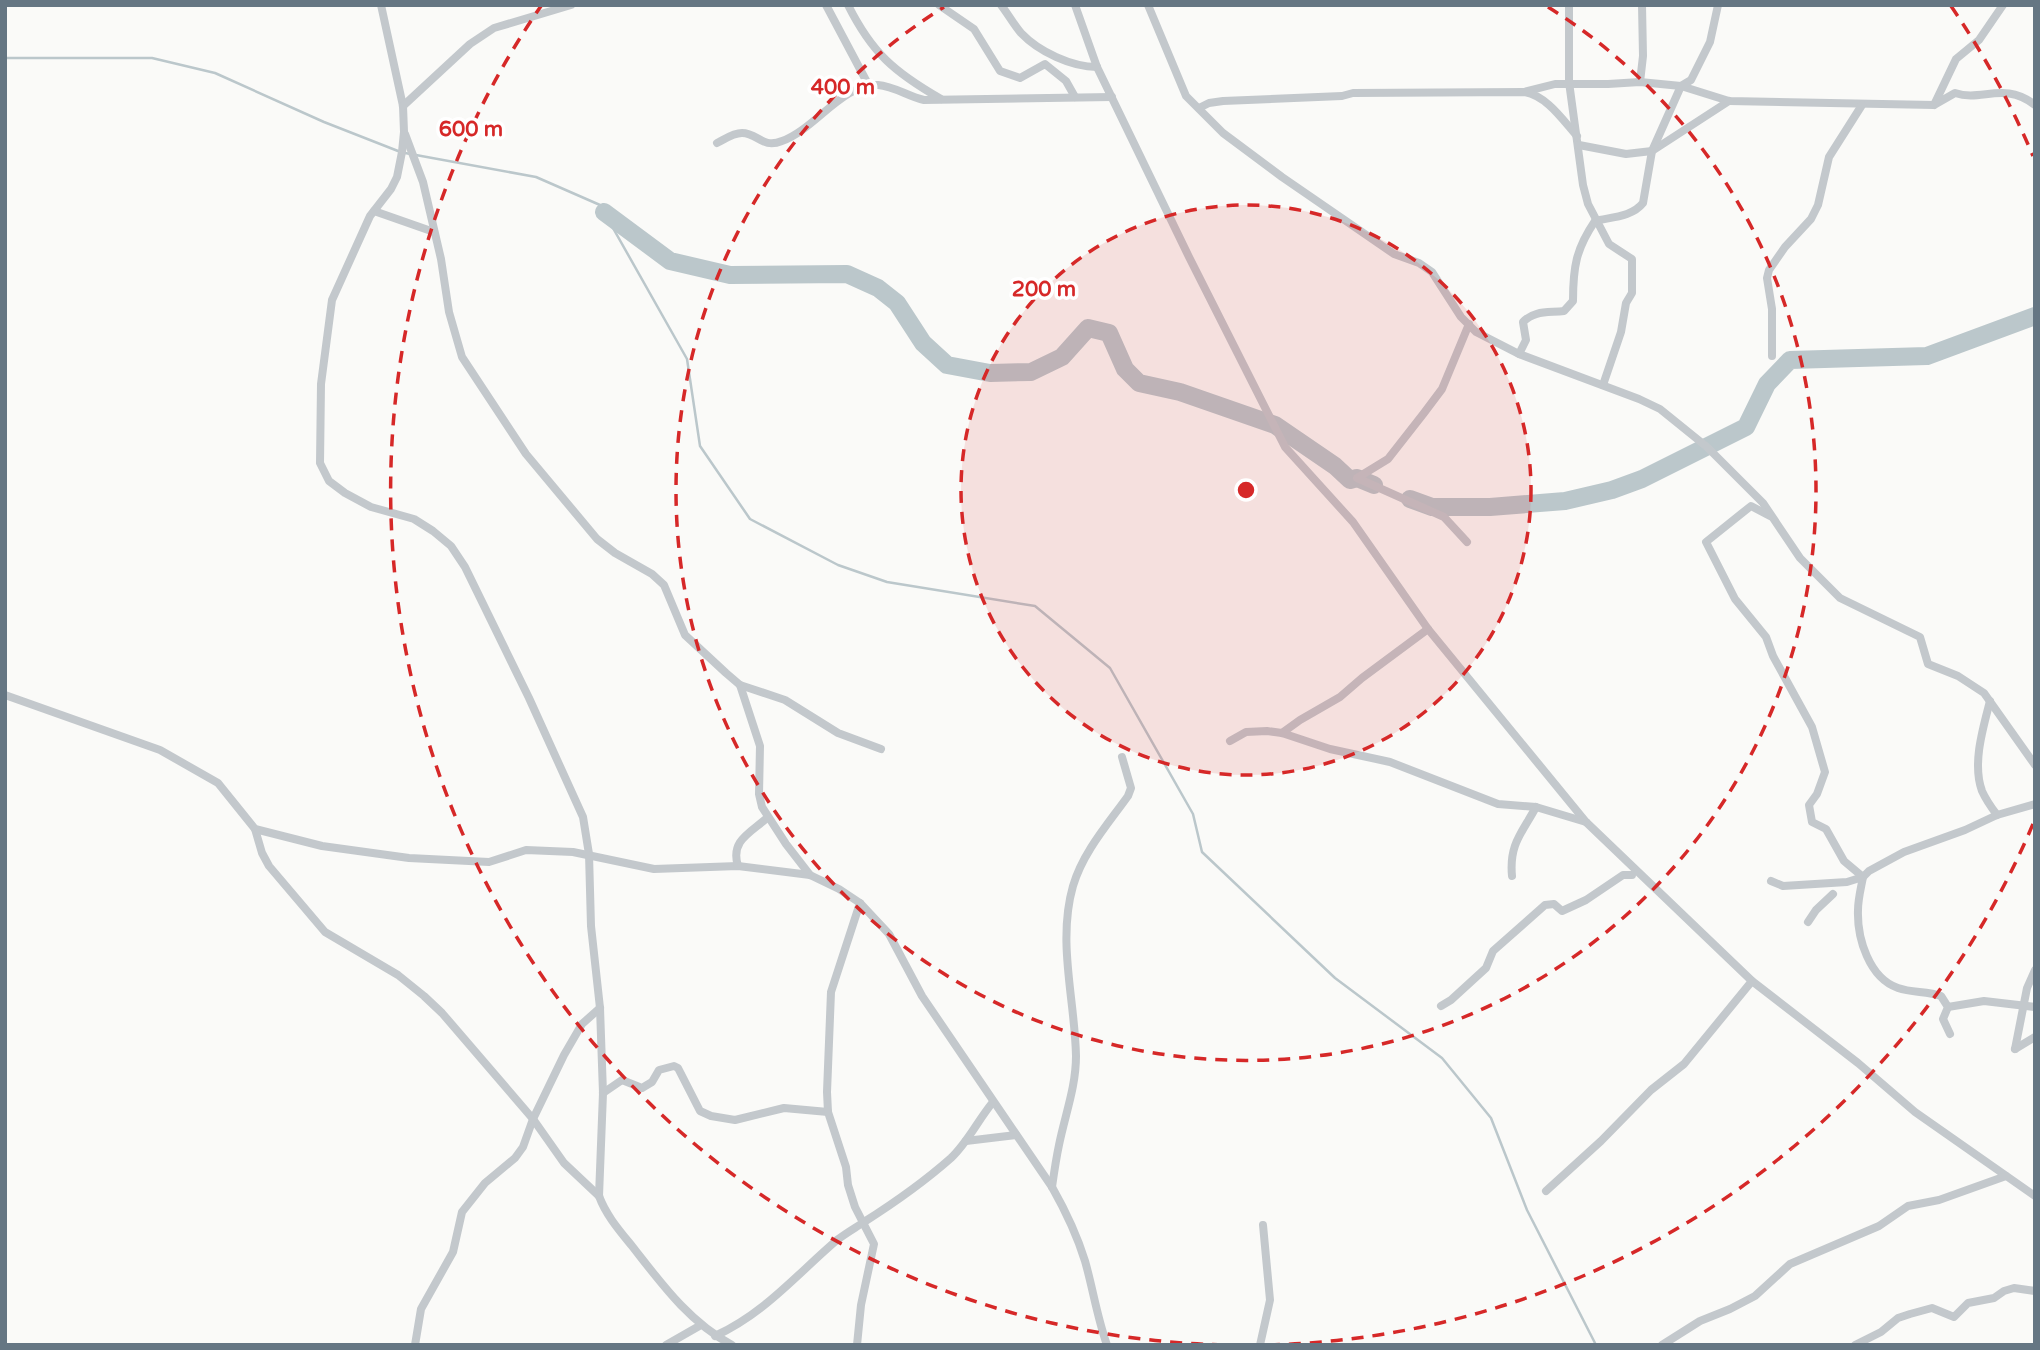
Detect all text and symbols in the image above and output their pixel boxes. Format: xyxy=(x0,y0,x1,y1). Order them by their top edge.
text: 400 m xyxy=(811,75,875,100)
text: 600 m xyxy=(439,117,503,142)
text: 200 m xyxy=(1012,277,1076,302)
centre of rings xyxy=(1234,478,1258,502)

